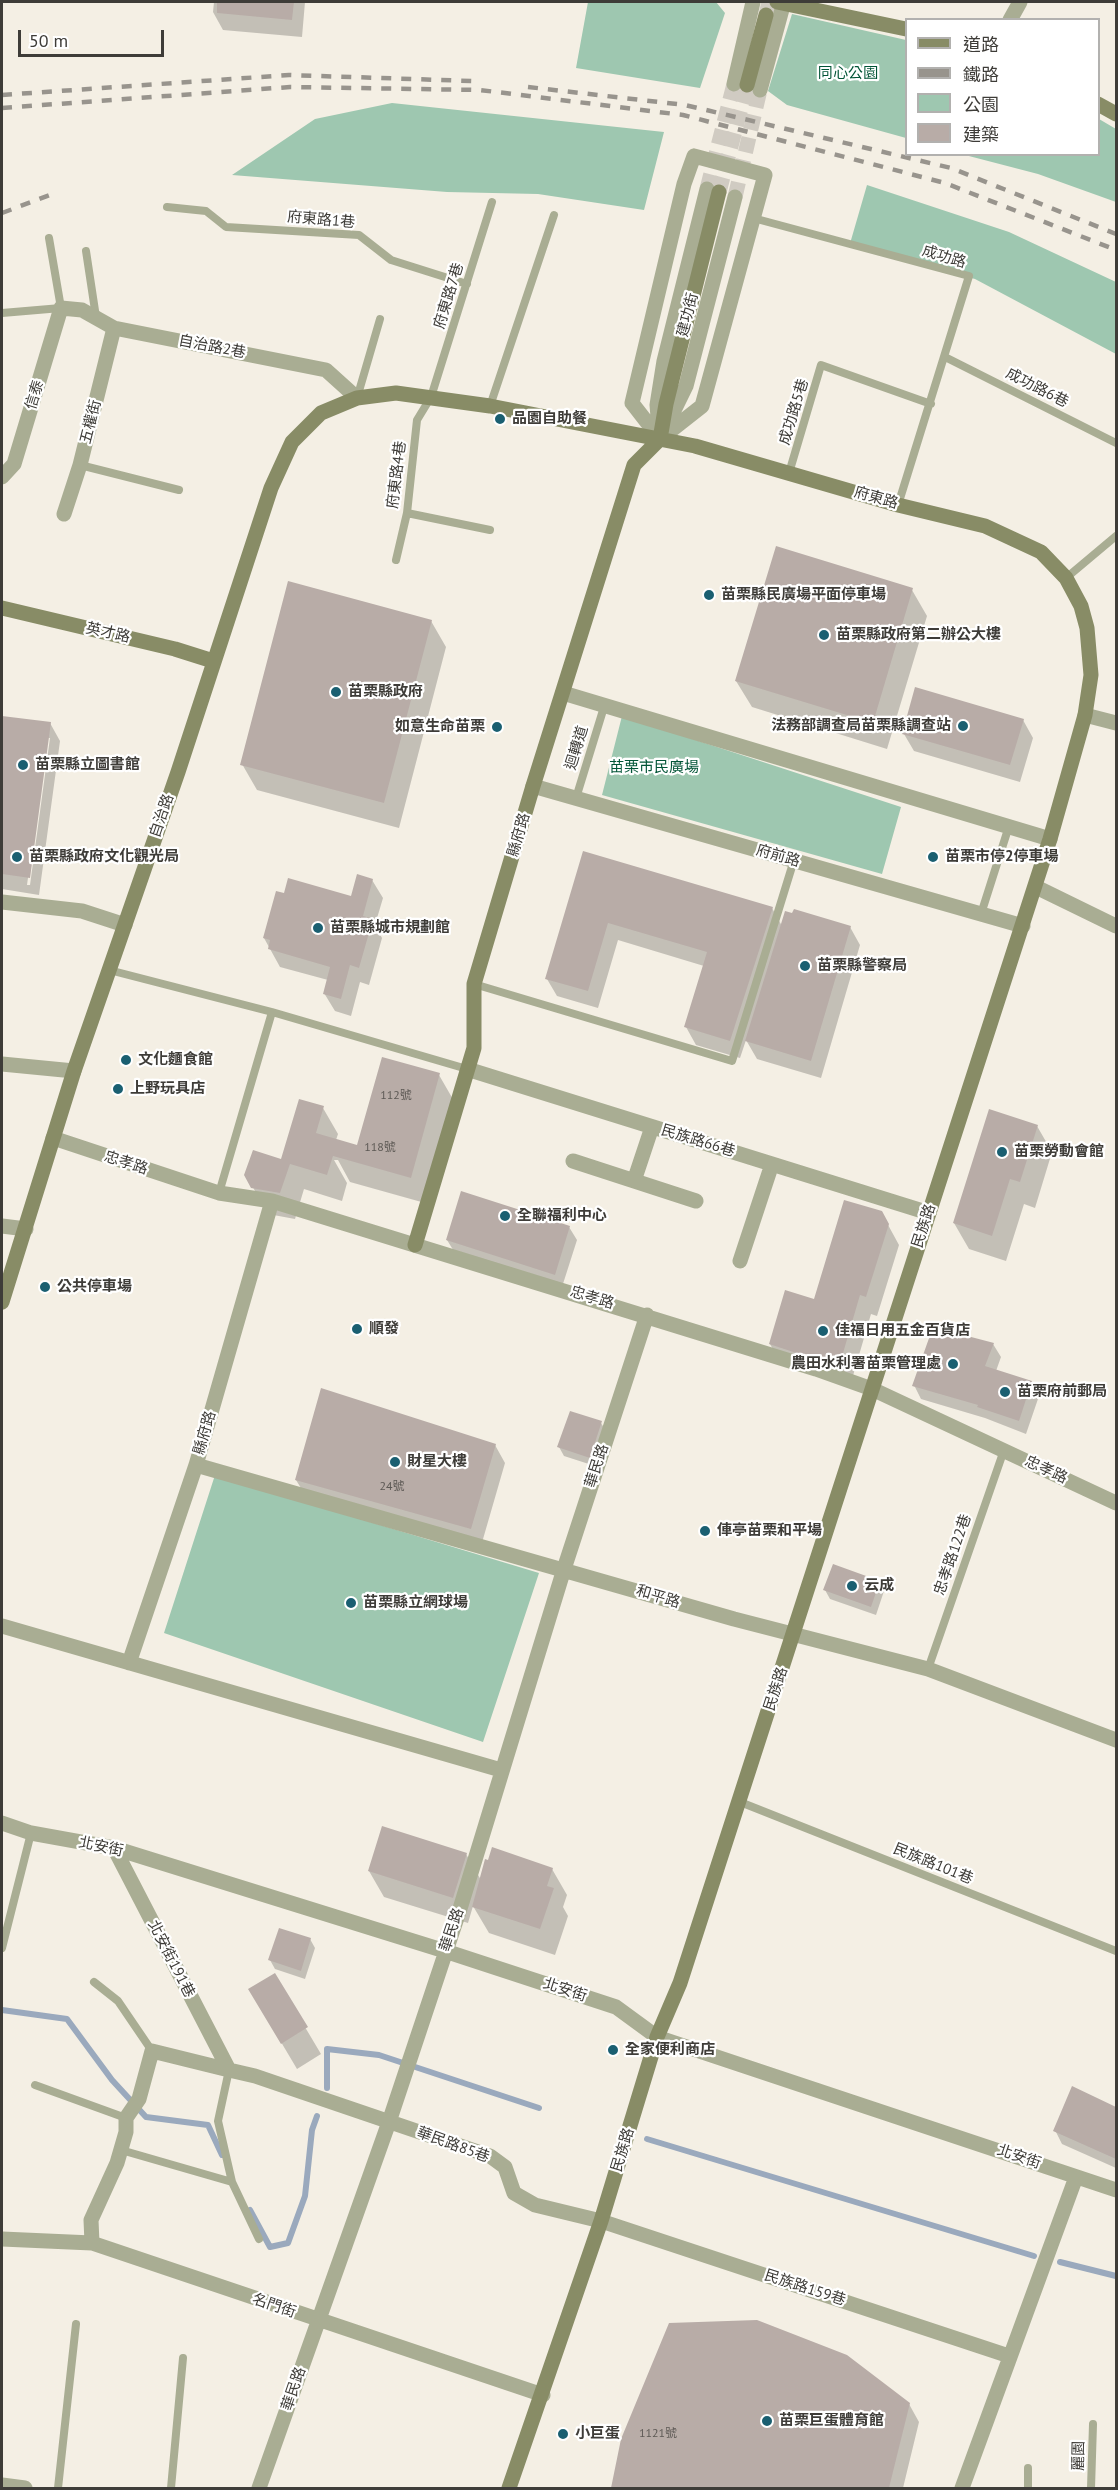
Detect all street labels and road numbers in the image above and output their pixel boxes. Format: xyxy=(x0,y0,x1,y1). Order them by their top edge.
street label: 府東路1巷 xyxy=(286,208,356,232)
street label: 成功路 xyxy=(920,242,968,272)
street label: 府東路7巷 xyxy=(430,261,468,331)
street label: 建功街 xyxy=(674,291,702,339)
street label: 自治路2巷 xyxy=(177,332,247,362)
street label: 成功路6巷 xyxy=(1003,365,1071,411)
street label: 成功路5巷 xyxy=(775,377,813,447)
street label: 信泰 xyxy=(22,378,48,412)
street label: 五權街 xyxy=(77,398,105,446)
street label: 府東路4巷 xyxy=(384,440,410,510)
street label: 府東路 xyxy=(852,483,900,513)
street label: 英才路 xyxy=(84,619,132,647)
street label: 迴轉道 xyxy=(562,724,592,772)
street label: 自治路 xyxy=(146,792,178,840)
street label: 縣府路 xyxy=(504,811,534,859)
street label: 府前路 xyxy=(754,841,802,871)
street label: 民族路66巷 xyxy=(659,1121,737,1161)
street label: 忠孝路 xyxy=(102,1147,150,1179)
street label: 民族路 xyxy=(908,1202,940,1250)
street label: 忠孝路 xyxy=(568,1283,616,1313)
street label: 縣府路 xyxy=(190,1409,220,1457)
street label: 華民路 xyxy=(581,1442,613,1490)
street label: 忠孝路 xyxy=(1022,1452,1070,1488)
street label: 忠孝路122巷 xyxy=(931,1512,975,1598)
street label: 和平路 xyxy=(634,1582,682,1612)
street label: 民族路 xyxy=(760,1665,792,1713)
street label: 北安街 xyxy=(77,1834,125,1860)
street label: 民族路101巷 xyxy=(890,1840,976,1888)
street label: 華民路 xyxy=(436,1906,468,1954)
street label: 北安街191巷 xyxy=(144,1917,198,2001)
street label: 北安街 xyxy=(541,1974,589,2006)
street label: 華民路85巷 xyxy=(414,2123,492,2167)
street label: 民族路 xyxy=(608,2126,638,2174)
street label: 北安街 xyxy=(995,2141,1043,2173)
street label: 民族路159巷 xyxy=(762,2266,848,2310)
street label: 名門街 xyxy=(250,2290,298,2322)
street label: 華民路 xyxy=(278,2365,310,2413)
street label: 麗園 xyxy=(1070,2441,1088,2471)

